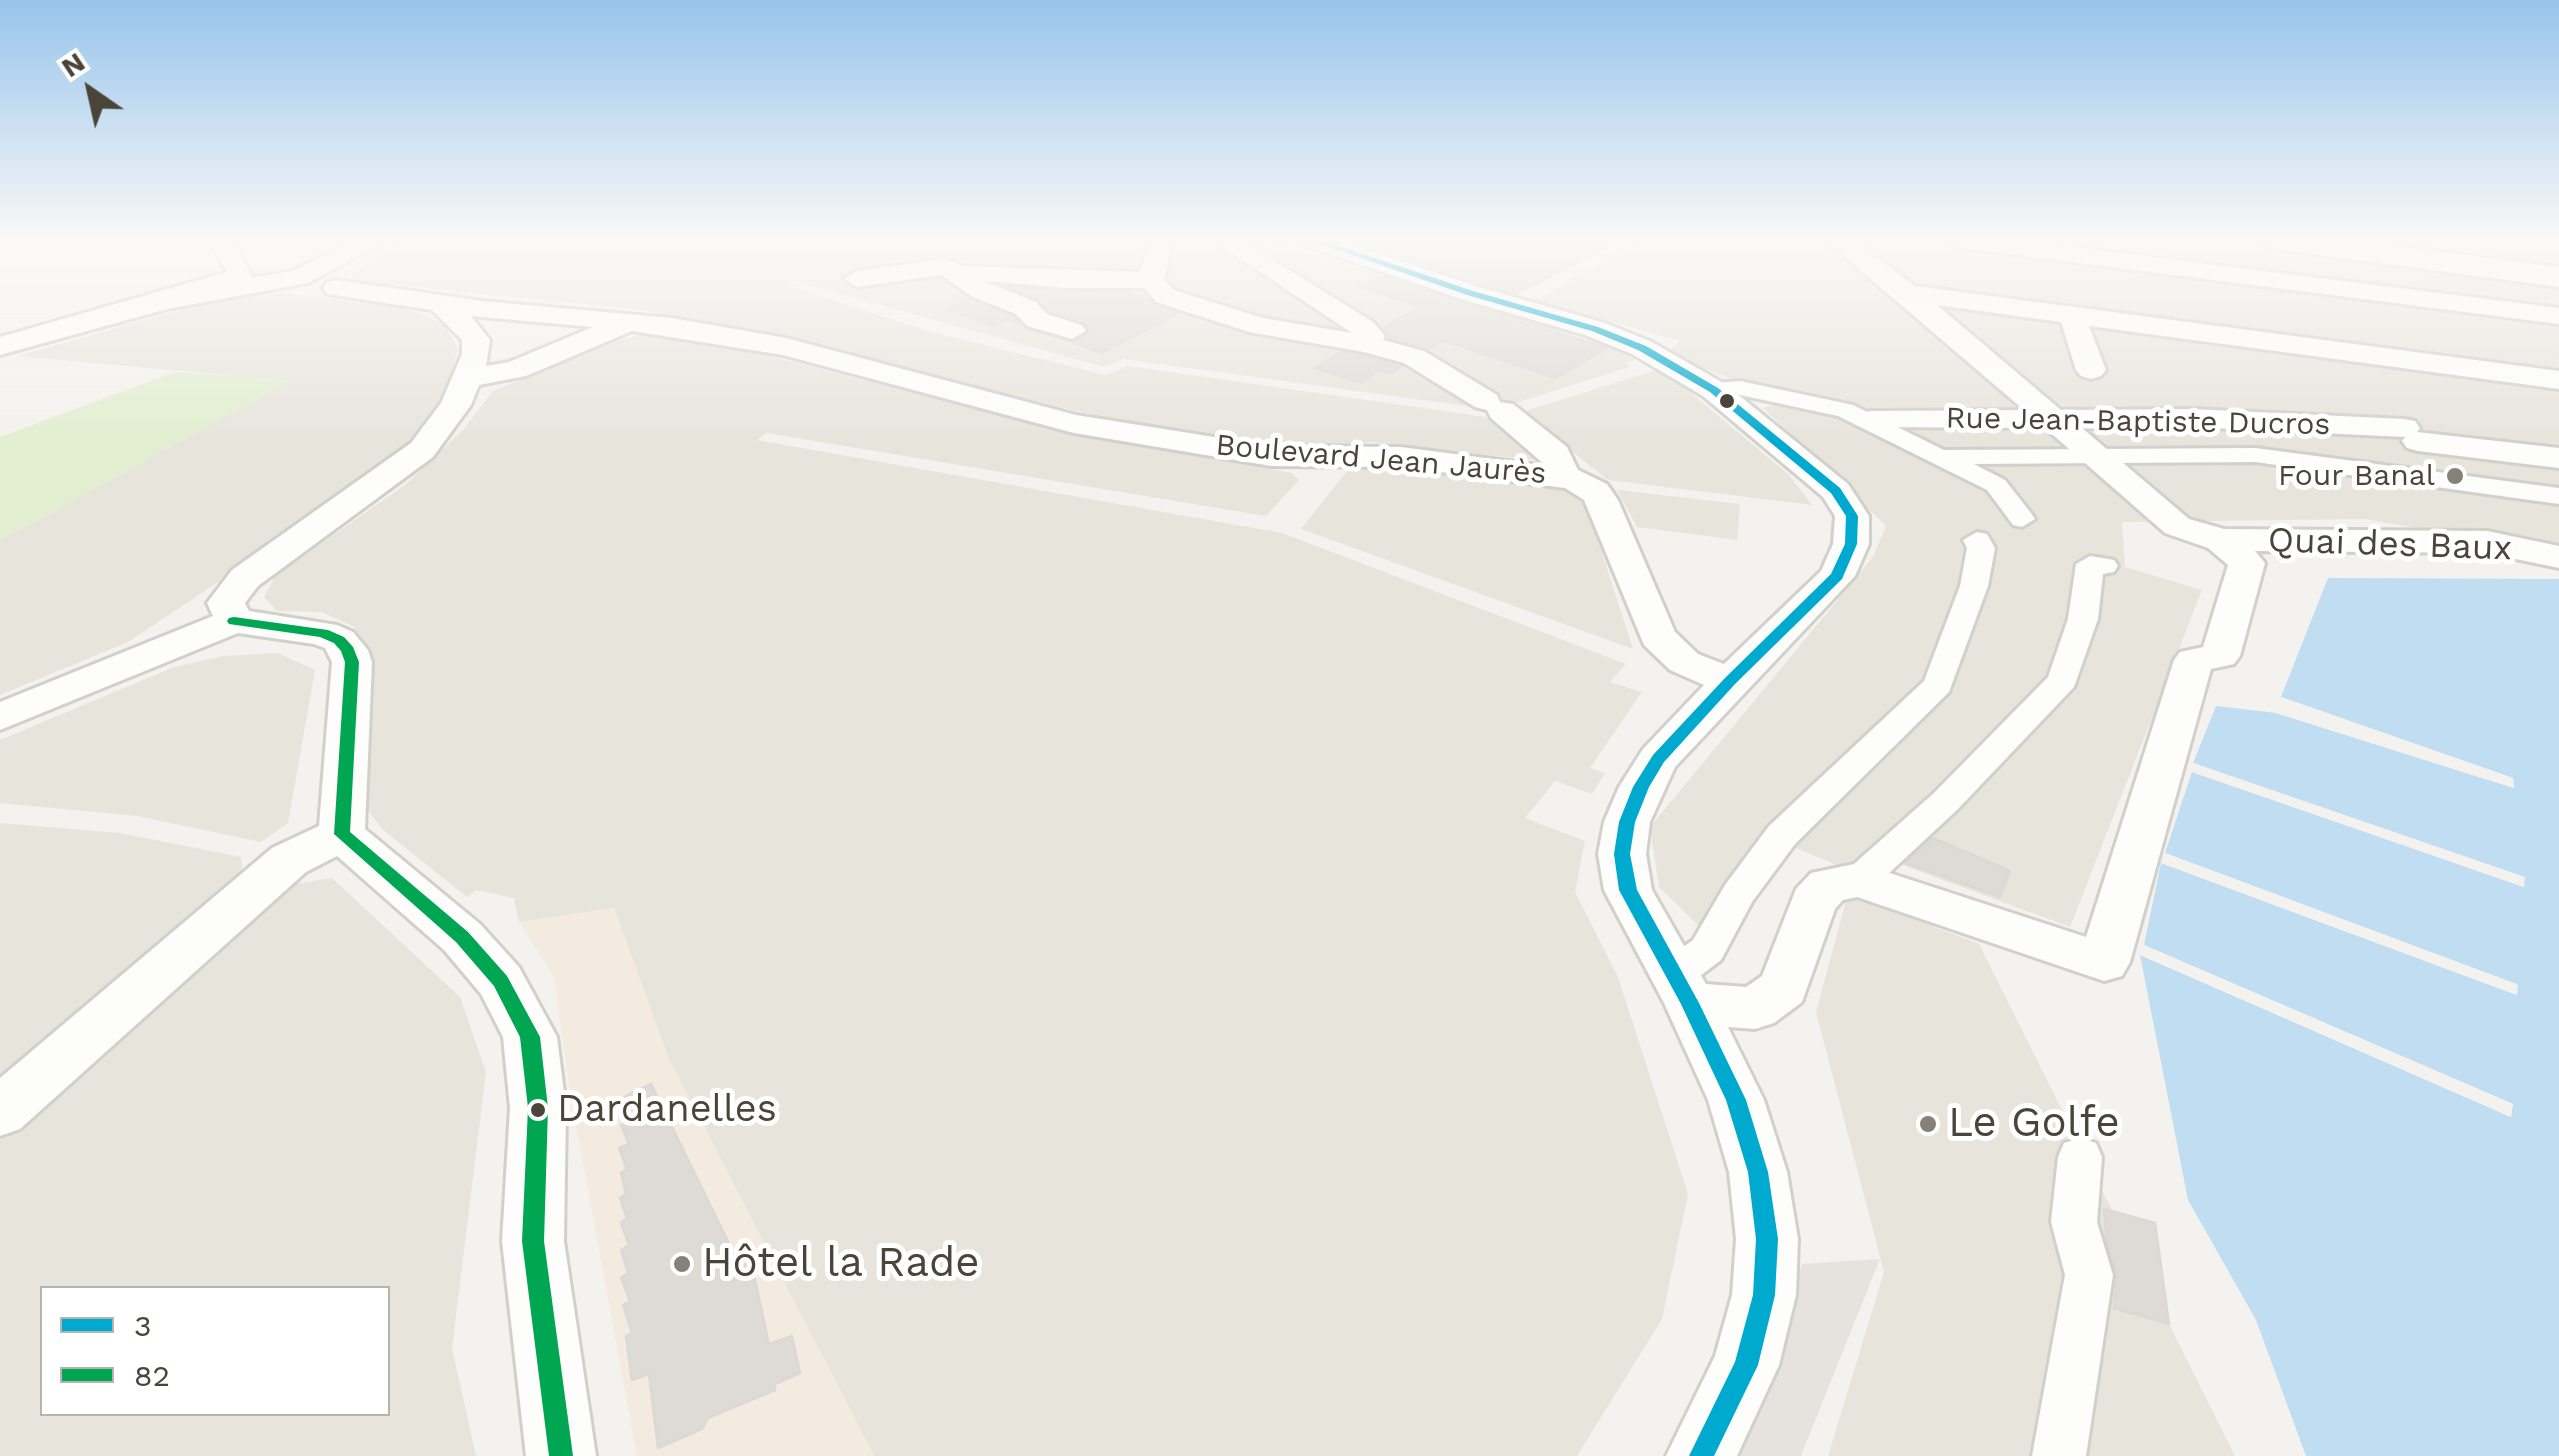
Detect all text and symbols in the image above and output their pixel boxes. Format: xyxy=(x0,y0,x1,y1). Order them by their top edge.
north arrow xyxy=(40,40,140,140)
text: N xyxy=(55,45,91,84)
unlabelled marker xyxy=(1717,391,1737,411)
street label: Rue Jean-Baptiste Ducros xyxy=(1945,401,2331,443)
street label: Boulevard Jean Jaurès xyxy=(1214,428,1548,492)
place label: Four Banal xyxy=(2278,458,2435,494)
marker: Four Banal xyxy=(2444,465,2466,487)
street label: Quai des Baux xyxy=(2267,520,2513,570)
place label: Dardanelles xyxy=(557,1087,777,1133)
place label: Le Golfe xyxy=(1948,1099,2120,1149)
marker: Dardanelles xyxy=(528,1100,548,1120)
marker: Le Golfe xyxy=(1917,1113,1939,1135)
place label: Hôtel la Rade xyxy=(702,1239,980,1289)
marker: Hôtel la Rade xyxy=(671,1253,693,1275)
legend xyxy=(40,1286,390,1416)
text: 3 xyxy=(134,1308,152,1343)
text: 82 xyxy=(134,1358,170,1393)

